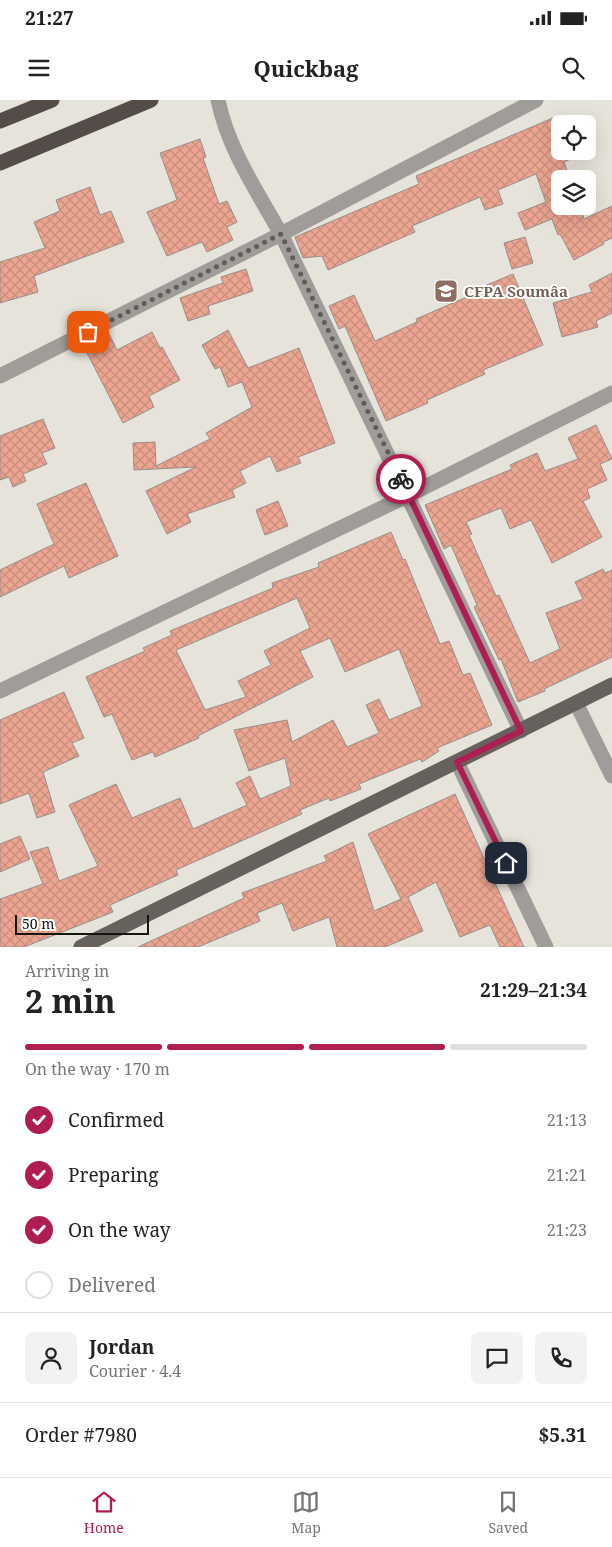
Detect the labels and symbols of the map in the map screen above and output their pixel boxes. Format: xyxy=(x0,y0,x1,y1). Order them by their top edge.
school or university icon: CFPA Soumâa xyxy=(433,278,459,304)
place label: CFPA Soumâa xyxy=(464,281,568,301)
pin xyxy=(67,311,109,353)
courier xyxy=(376,454,426,504)
pin xyxy=(485,842,527,884)
scale bar xyxy=(15,912,149,935)

